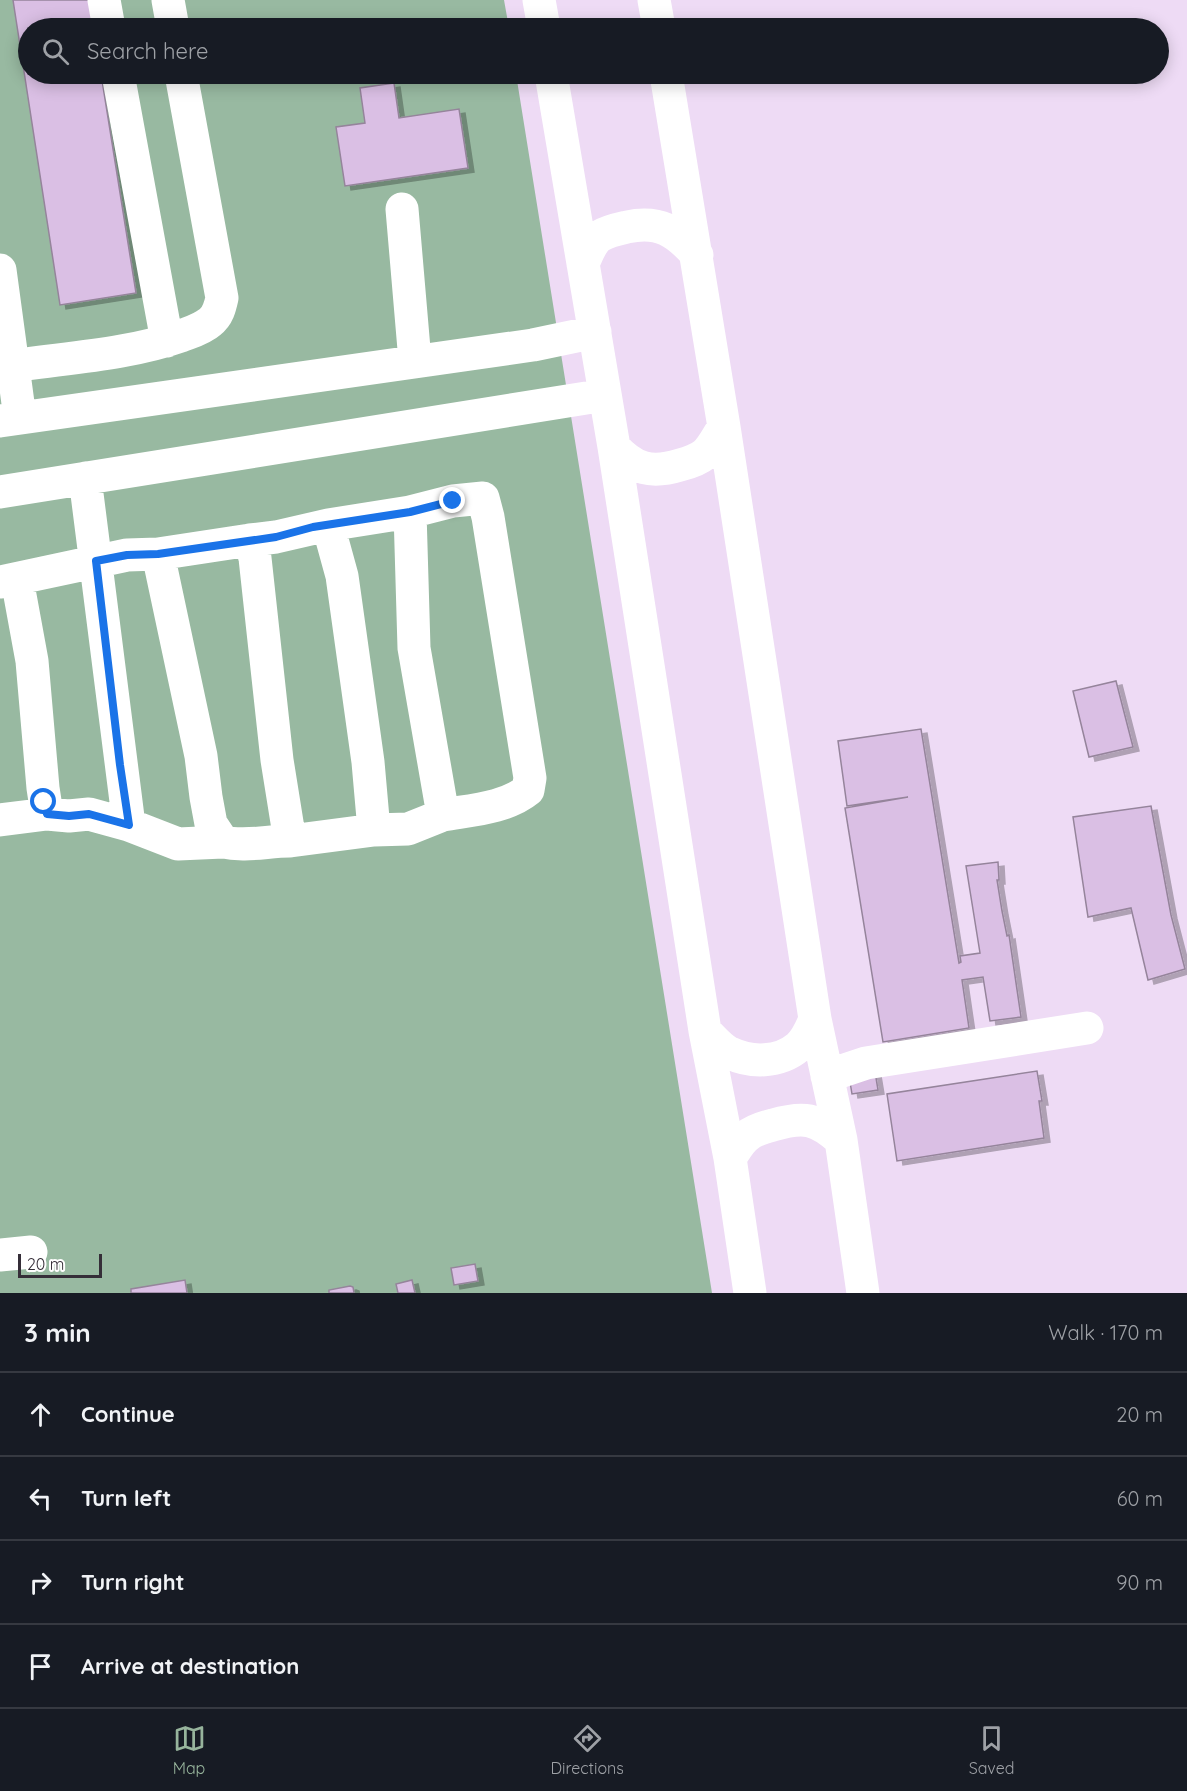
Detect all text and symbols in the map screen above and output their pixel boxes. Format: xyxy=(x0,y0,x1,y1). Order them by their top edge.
search box xyxy=(18,18,1169,84)
icon: search xyxy=(39,35,72,68)
text: Search here xyxy=(87,37,208,65)
route end xyxy=(439,487,465,513)
route start xyxy=(30,788,56,814)
scale bar xyxy=(18,1251,102,1278)
text: 20 m xyxy=(27,1254,64,1274)
text: 3 min xyxy=(24,1316,91,1349)
text: Walk · 170 m xyxy=(1048,1320,1163,1345)
icon: ahead xyxy=(24,1398,57,1431)
text: Continue xyxy=(81,1400,175,1428)
text: 20 m xyxy=(1116,1402,1163,1427)
icon: left xyxy=(24,1482,57,1515)
text: Turn left xyxy=(81,1484,171,1512)
text: 60 m xyxy=(1117,1486,1163,1511)
icon: right xyxy=(24,1566,57,1599)
text: Turn right xyxy=(81,1568,185,1596)
text: 90 m xyxy=(1116,1570,1163,1595)
icon: arrive xyxy=(24,1650,57,1683)
text: Arrive at destination xyxy=(81,1652,299,1680)
tab: Map xyxy=(173,1722,206,1778)
tab: Directions xyxy=(551,1722,624,1778)
tab: Saved xyxy=(969,1722,1014,1778)

